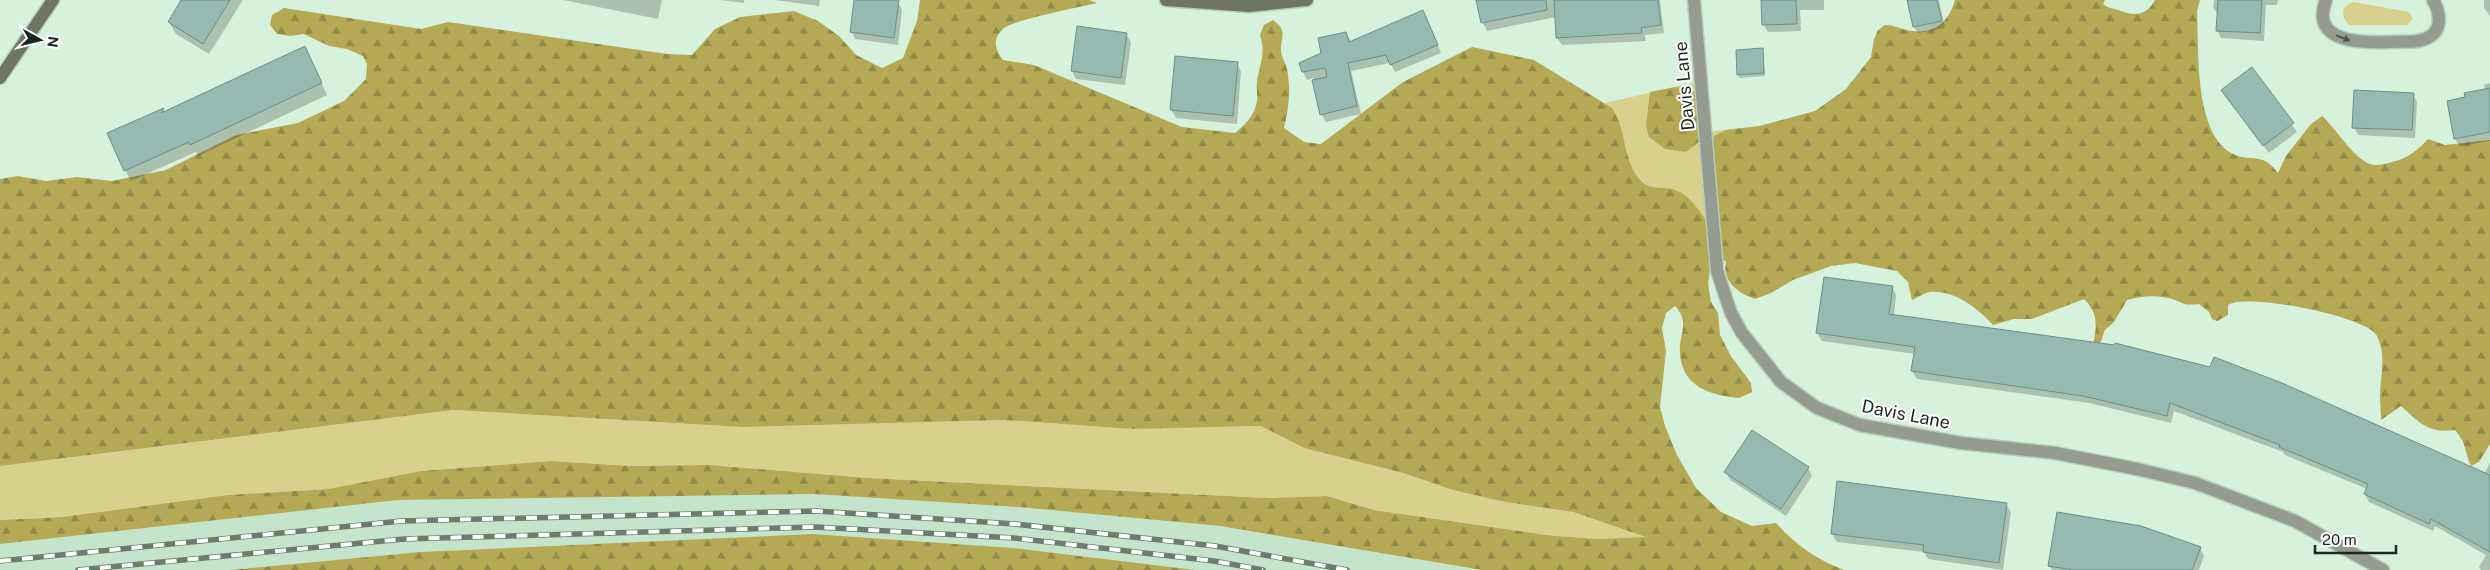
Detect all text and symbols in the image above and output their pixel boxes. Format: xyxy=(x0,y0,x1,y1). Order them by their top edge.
north arrow xyxy=(15,15,65,65)
text: N xyxy=(44,35,62,48)
one-way arrow xyxy=(2336,35,2351,42)
street label: Davis Lane xyxy=(1670,40,1698,132)
street label: Davis Lane xyxy=(1860,395,1952,433)
scale bar xyxy=(2315,522,2396,554)
text: 20 m xyxy=(2322,531,2357,548)

